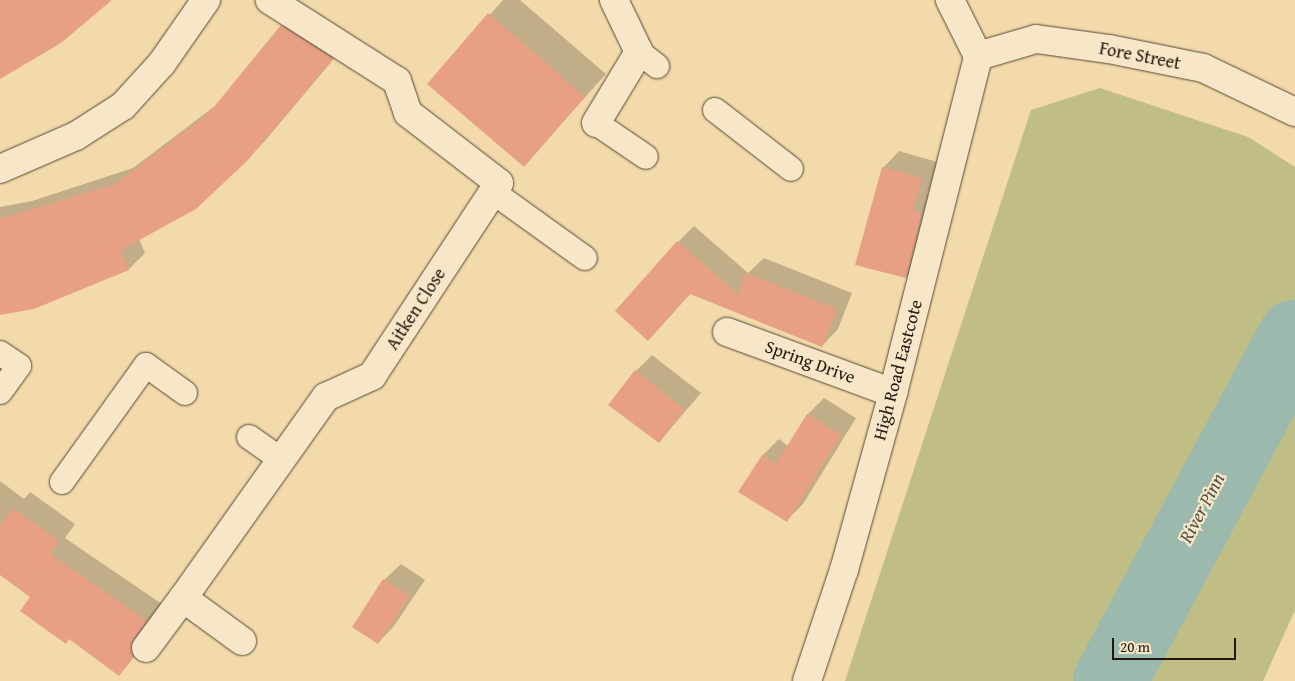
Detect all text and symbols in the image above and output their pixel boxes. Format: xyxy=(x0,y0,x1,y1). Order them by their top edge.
street label: Fore Street xyxy=(1098,38,1182,74)
street label: Aitken Close xyxy=(382,264,450,354)
street label: High Road Eastcote xyxy=(869,297,927,443)
street label: Spring Drive xyxy=(762,336,858,388)
water label: River Pinn xyxy=(1174,469,1230,547)
scale bar xyxy=(1115,628,1239,660)
text: 20 m xyxy=(1120,636,1150,657)

